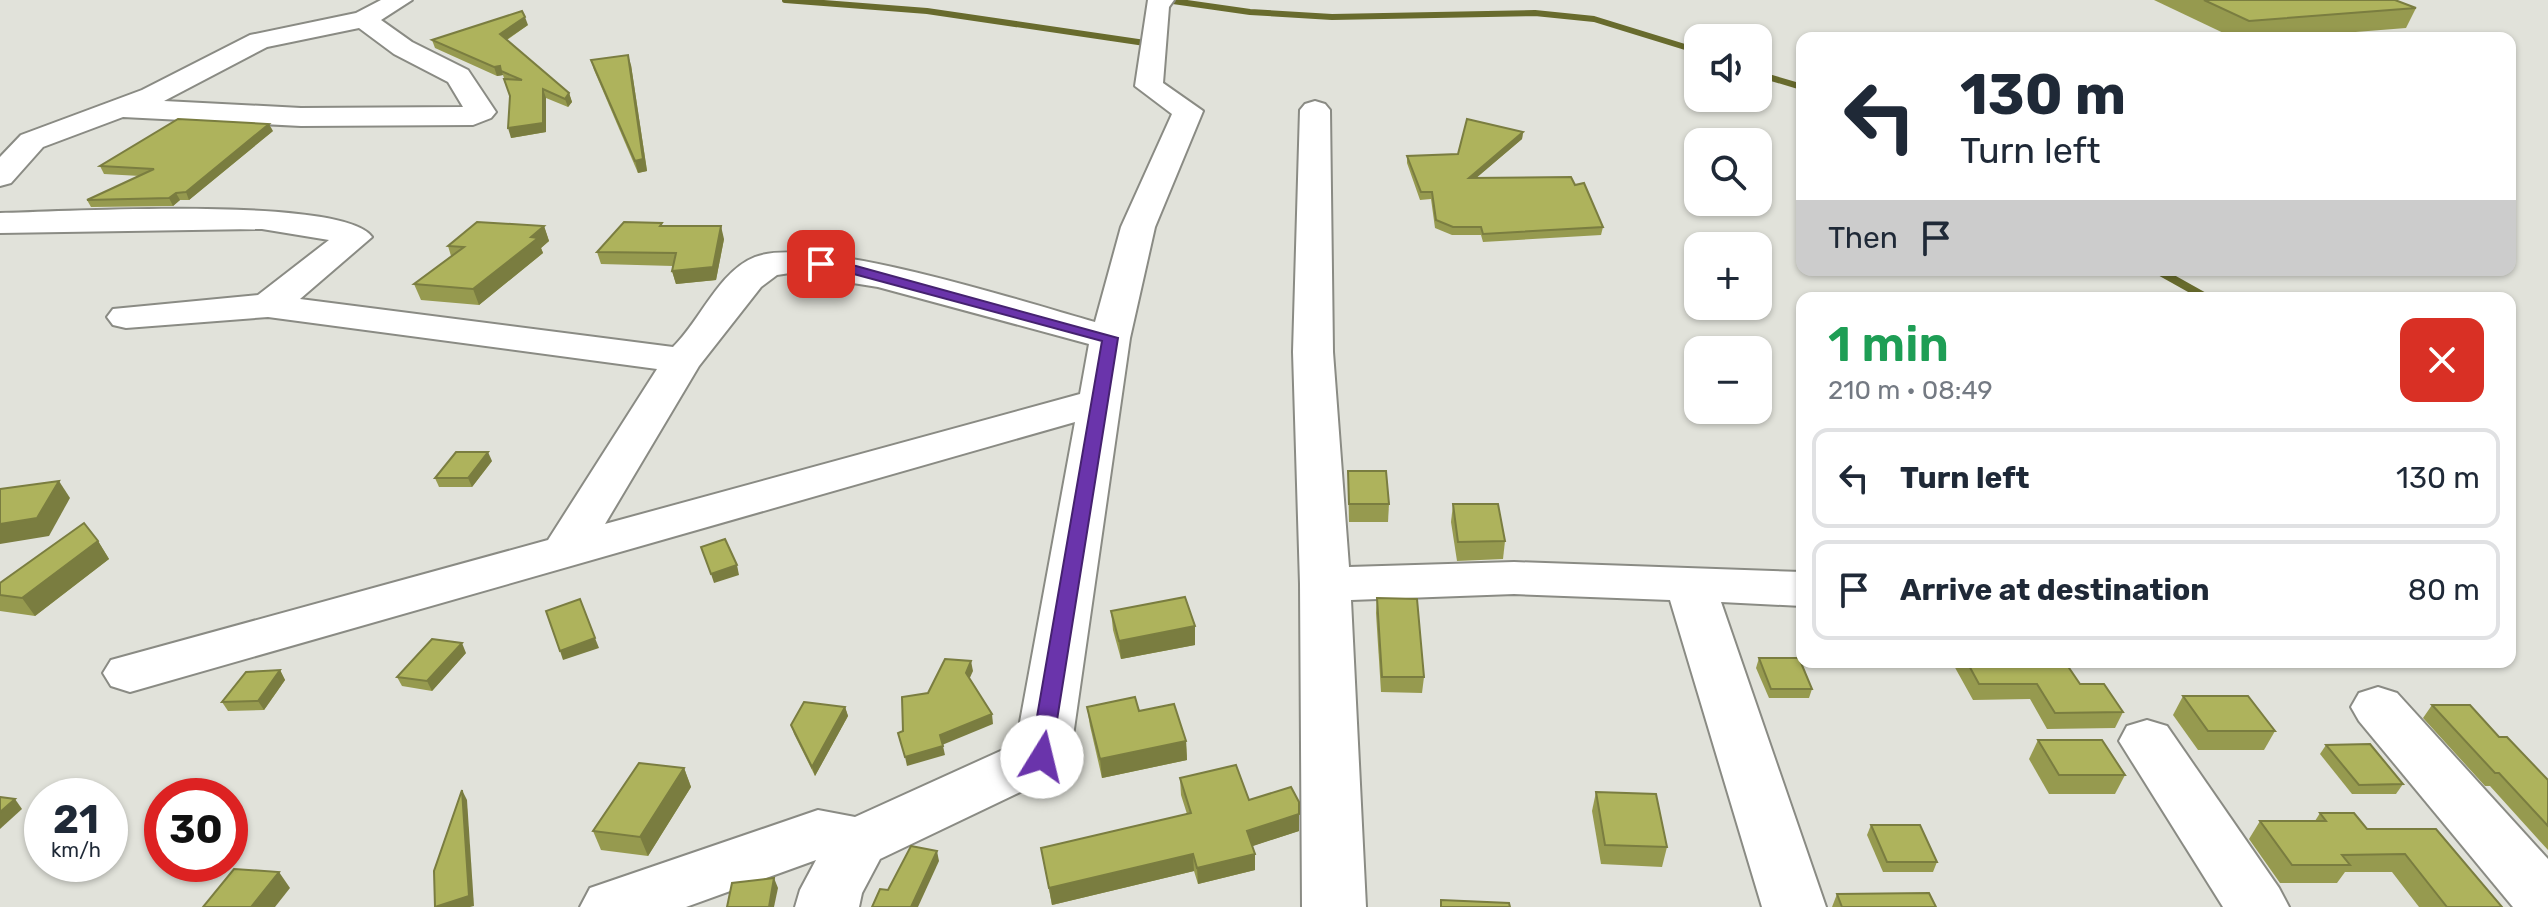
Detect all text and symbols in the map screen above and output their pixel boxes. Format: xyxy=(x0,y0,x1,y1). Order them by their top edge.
map controls xyxy=(1684,24,1772,424)
button: sound xyxy=(1684,24,1772,112)
text: 130 m xyxy=(1960,62,2126,128)
icon: left xyxy=(1828,64,1932,168)
button: search xyxy=(1684,128,1772,216)
text: Turn left xyxy=(1960,129,2101,172)
icon: arrive xyxy=(1914,216,1958,260)
text: Then xyxy=(1828,220,1898,256)
pin xyxy=(787,230,855,298)
button: + xyxy=(1684,232,1772,320)
icon: arrive xyxy=(799,242,843,286)
text: 1 min xyxy=(1828,316,1949,373)
button: close xyxy=(2400,318,2484,402)
button: − xyxy=(1684,336,1772,424)
text: 210 m · 08:49 xyxy=(1828,375,1993,406)
icon: left xyxy=(1832,456,1876,500)
text: Turn left xyxy=(1900,460,2030,496)
text: 130 m xyxy=(2396,460,2480,496)
icon: arrive xyxy=(1832,568,1876,612)
text: Arrive at destination xyxy=(1900,572,2210,608)
text: 80 m xyxy=(2408,572,2480,608)
position arrow xyxy=(1000,715,1084,799)
speed limit sign: 30 xyxy=(144,778,248,882)
text: 21 xyxy=(53,796,99,843)
text: km/h xyxy=(51,838,101,862)

